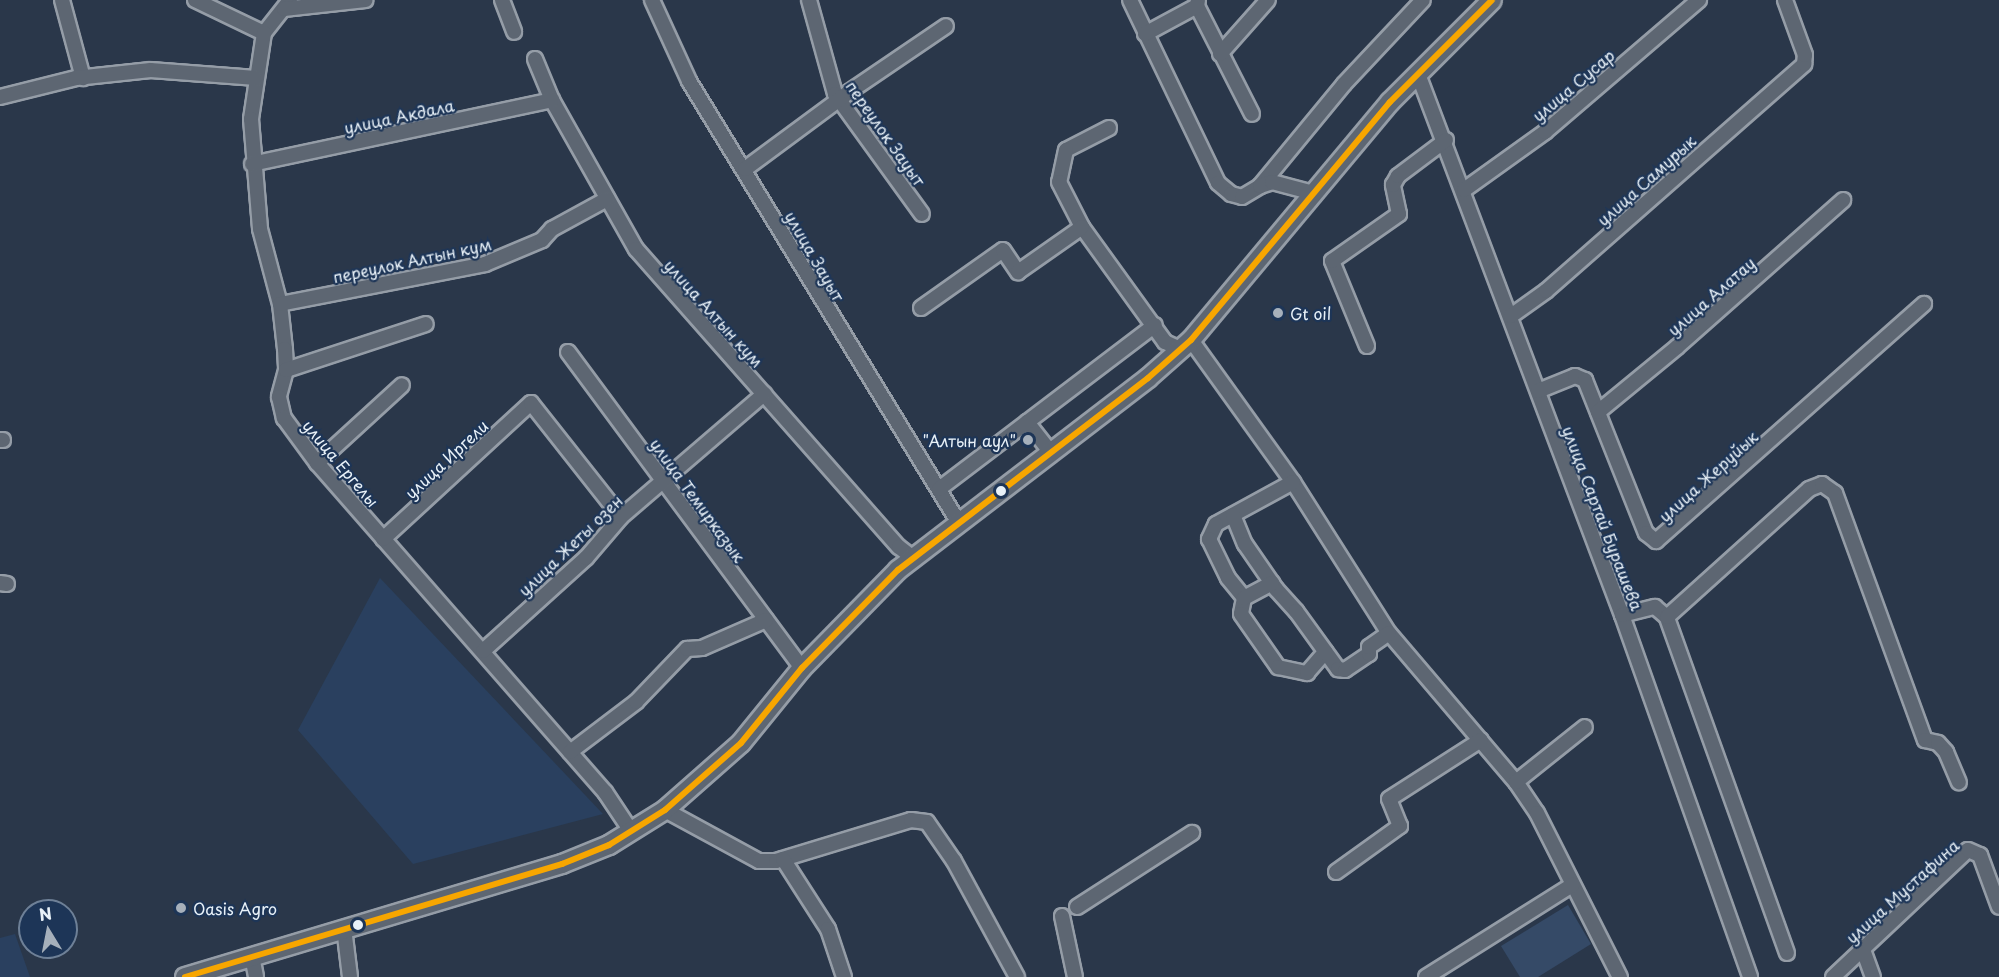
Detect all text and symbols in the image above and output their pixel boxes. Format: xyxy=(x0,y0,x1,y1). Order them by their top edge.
street label: улица Сусар xyxy=(1528,45,1618,125)
street label: переулок Зауыт xyxy=(842,76,930,190)
street label: улица Акдала xyxy=(342,95,456,137)
street label: улица Самурык xyxy=(1592,130,1700,230)
street label: улица Зауыт xyxy=(781,207,849,305)
street label: переулок Алтын кум xyxy=(330,234,494,286)
street label: улица Алатау xyxy=(1663,252,1759,340)
street label: улица Алтын кум xyxy=(660,255,768,371)
place label: Gt oil xyxy=(1290,303,1333,323)
marker: Gt oil xyxy=(1271,306,1285,320)
street label: улица Ергелы xyxy=(299,415,383,511)
street label: улица Иргели xyxy=(400,415,492,503)
street label: улица Сартай Бурашева xyxy=(1559,423,1647,613)
street label: улица Жеруйык xyxy=(1654,426,1762,526)
place label: "Алтын аул" xyxy=(922,430,1016,450)
marker: "Алтын аул" xyxy=(1021,433,1035,447)
street label: улица Темирказык xyxy=(646,434,750,566)
unlabelled marker xyxy=(995,485,1007,497)
street label: улица Жеты озен xyxy=(514,490,626,600)
street label: улица Мустафина xyxy=(1841,835,1963,947)
place label: Oasis Agro xyxy=(193,898,277,918)
north arrow xyxy=(18,899,78,959)
text: N xyxy=(37,900,54,926)
marker: Oasis Agro xyxy=(174,901,188,915)
unlabelled marker xyxy=(352,919,364,931)

